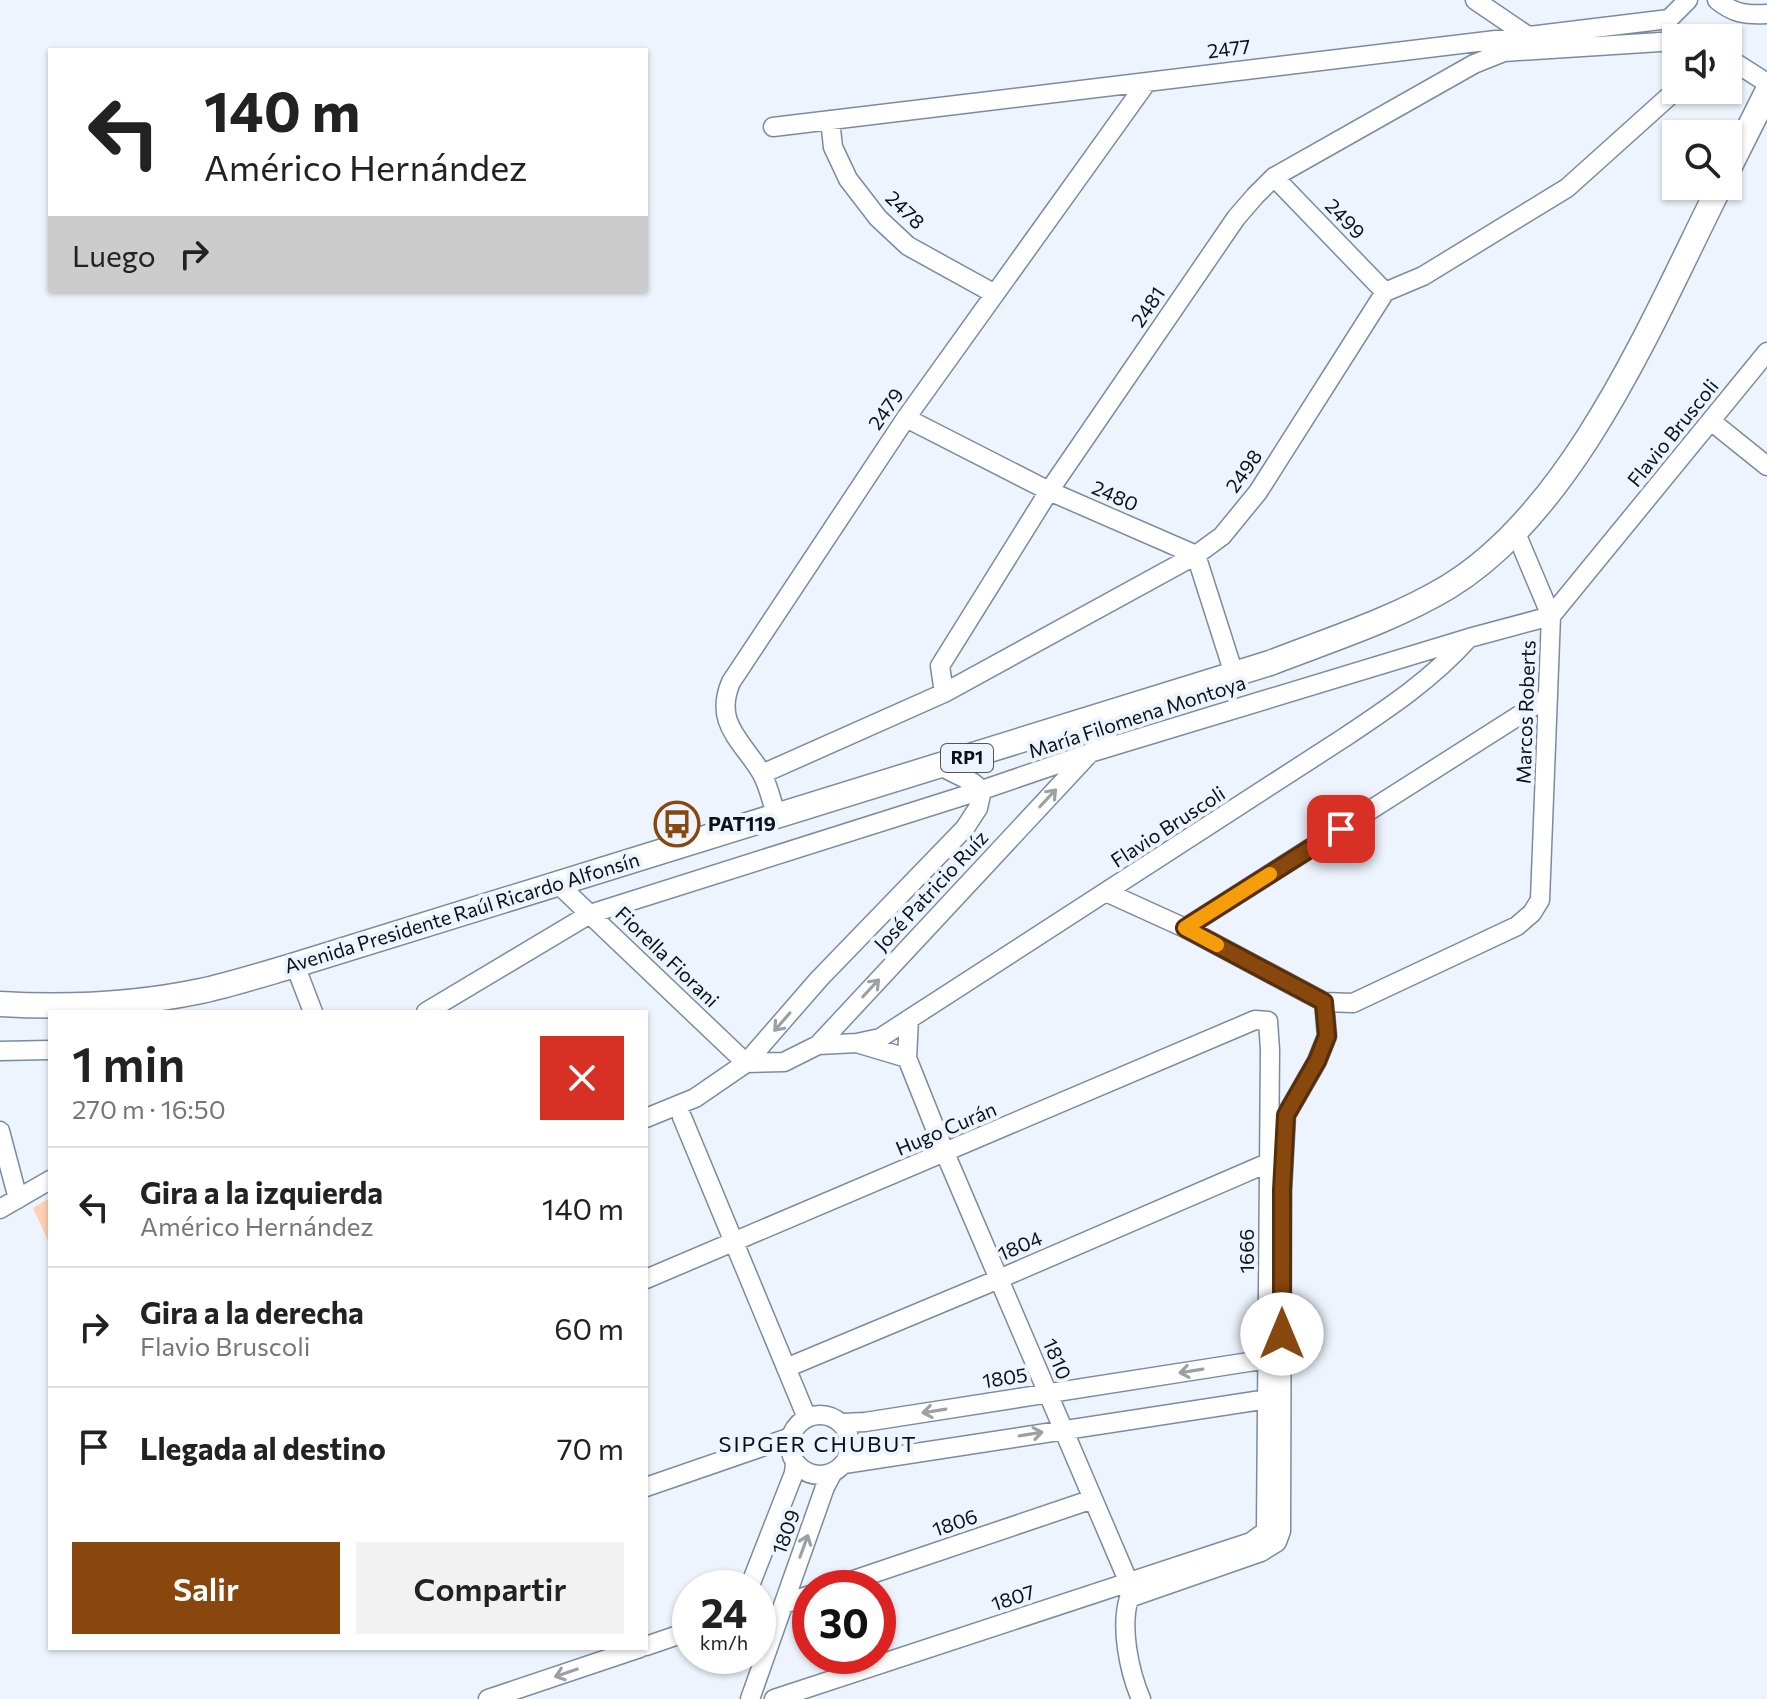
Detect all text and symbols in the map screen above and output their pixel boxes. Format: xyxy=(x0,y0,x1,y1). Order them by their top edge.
map controls xyxy=(1662,24,1742,200)
button: sound xyxy=(1662,24,1742,104)
street label: 2477 xyxy=(1206,33,1252,63)
text: 140 m xyxy=(204,75,360,144)
icon: left xyxy=(72,80,176,184)
button: search xyxy=(1662,120,1742,200)
text: Américo Hernández xyxy=(204,144,527,188)
street label: 2478 xyxy=(881,185,930,234)
street label: 2499 xyxy=(1321,193,1371,244)
icon: right xyxy=(172,232,216,276)
text: Luego xyxy=(72,236,156,273)
street label: 2481 xyxy=(1125,282,1169,331)
street label: Flavio Bruscoli xyxy=(1622,374,1723,491)
street label: 2479 xyxy=(862,383,908,434)
street label: 2498 xyxy=(1220,444,1266,497)
street label: 2480 xyxy=(1089,474,1142,516)
street label: Marcos Roberts xyxy=(1510,640,1540,784)
street label: María Filomena Montoya xyxy=(1025,670,1248,763)
road number: RP1 xyxy=(941,744,993,772)
street label: Flavio Bruscoli xyxy=(1106,780,1229,872)
one-way arrow xyxy=(1038,789,1057,808)
pin xyxy=(1307,795,1375,863)
bus stop icon: PAT119 xyxy=(653,800,701,848)
icon: arrive xyxy=(1319,807,1363,851)
place label: PAT119 xyxy=(708,811,776,835)
street label: José Patricio Ruíz xyxy=(868,825,992,955)
street label: Avenida Presidente Raúl Ricardo Alfonsín xyxy=(281,846,642,978)
street label: Fiorella Fiorani xyxy=(611,901,724,1012)
one-way arrow xyxy=(861,978,880,998)
one-way arrow xyxy=(773,1011,791,1031)
text: 1 min xyxy=(72,1033,185,1092)
button: close xyxy=(540,1036,624,1120)
text: 270 m · 16:50 xyxy=(72,1093,226,1124)
street label: Hugo Curán xyxy=(892,1096,1000,1160)
text: Gira a la izquierda xyxy=(140,1173,383,1210)
icon: left xyxy=(72,1185,116,1229)
text: 140 m xyxy=(542,1189,624,1226)
text: Américo Hernández xyxy=(140,1210,373,1241)
street label: 1804 xyxy=(994,1225,1045,1265)
street label: 1666 xyxy=(1234,1229,1258,1273)
position arrow xyxy=(1240,1292,1324,1376)
text: Gira a la derecha xyxy=(140,1293,364,1330)
icon: right xyxy=(72,1305,116,1349)
text: 60 m xyxy=(554,1309,624,1346)
text: Flavio Bruscoli xyxy=(140,1330,311,1361)
street label: 1810 xyxy=(1039,1334,1077,1383)
street label: 1805 xyxy=(981,1362,1029,1392)
one-way arrow xyxy=(1179,1364,1205,1379)
one-way arrow xyxy=(922,1404,948,1419)
icon: arrive xyxy=(72,1425,116,1469)
one-way arrow xyxy=(1018,1426,1044,1441)
text: Llegada al destino xyxy=(140,1429,386,1466)
text: 70 m xyxy=(557,1429,624,1466)
district label: SIPGER CHUBUT xyxy=(719,1430,918,1457)
street label: 1806 xyxy=(929,1503,980,1541)
street label: 1809 xyxy=(766,1506,804,1557)
one-way arrow xyxy=(798,1534,813,1559)
button: Salir xyxy=(72,1542,340,1634)
button: Compartir xyxy=(356,1542,624,1634)
speed limit sign: 30 xyxy=(792,1570,896,1674)
street label: 1807 xyxy=(988,1579,1037,1615)
text: 24 xyxy=(701,1587,747,1636)
text: km/h xyxy=(700,1630,748,1654)
one-way arrow xyxy=(554,1667,579,1682)

